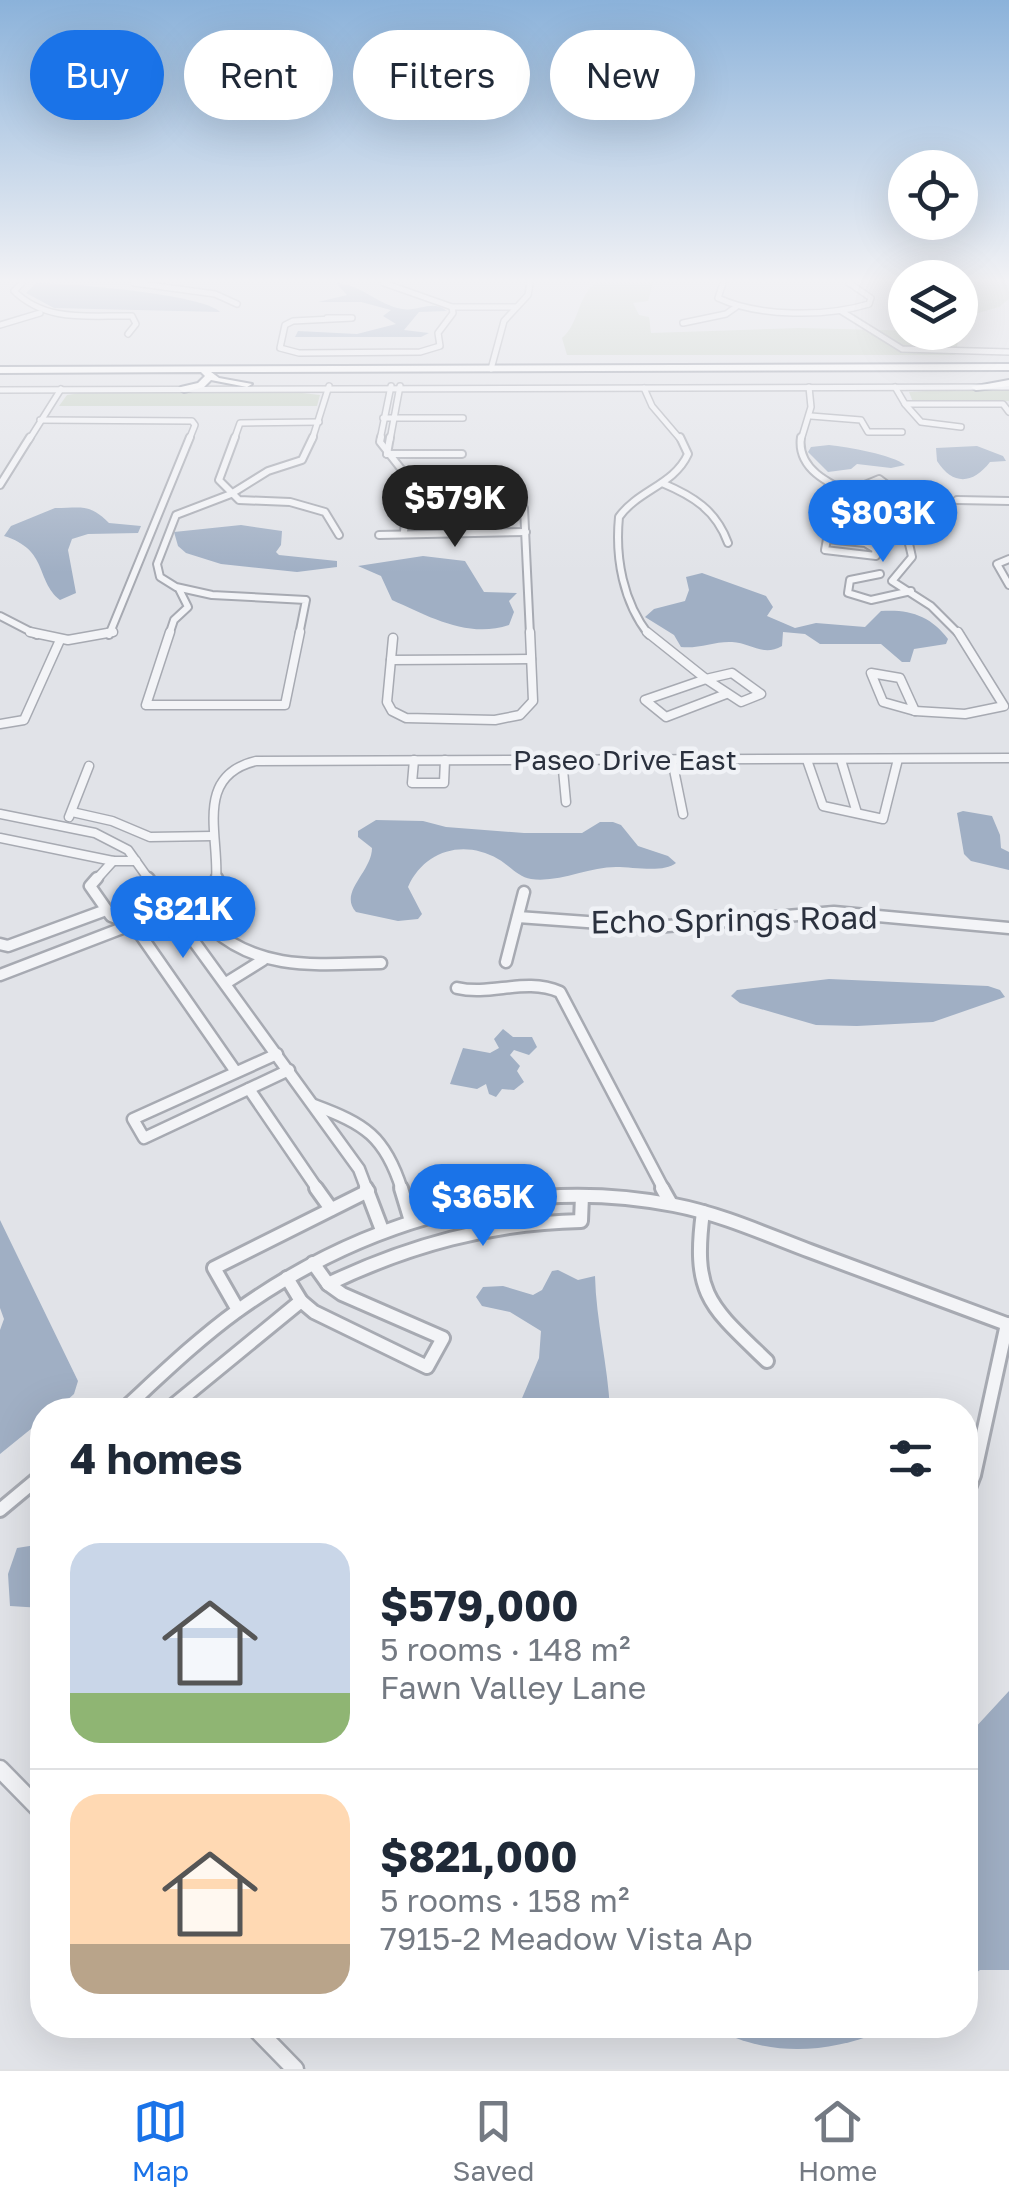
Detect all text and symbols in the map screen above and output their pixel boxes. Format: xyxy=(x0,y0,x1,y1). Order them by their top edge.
chip: Buy xyxy=(30,30,164,120)
chip: Rent xyxy=(184,30,333,120)
chip: Filters xyxy=(353,30,530,120)
chip: New xyxy=(550,30,695,120)
map controls xyxy=(888,150,978,350)
button: locate xyxy=(888,150,978,240)
button: layers xyxy=(888,260,978,350)
pin: $579K xyxy=(385,465,525,550)
text: $579K xyxy=(404,478,506,516)
pin: $803K xyxy=(813,480,953,565)
text: $803K xyxy=(830,493,936,531)
street label: Paseo Drive East xyxy=(513,743,737,776)
pin: $821K xyxy=(113,876,253,961)
text: $821K xyxy=(132,889,234,927)
street label: Echo Springs Road xyxy=(590,897,878,941)
pin: $365K xyxy=(413,1164,553,1249)
text: $365K xyxy=(431,1177,535,1215)
icon: filters xyxy=(883,1431,938,1486)
text: 4 homes xyxy=(70,1433,242,1483)
text: $579,000 xyxy=(380,1580,579,1630)
icon: home xyxy=(150,1583,270,1703)
text: 5 rooms · 148 m² xyxy=(380,1630,630,1668)
text: Fawn Valley Lane xyxy=(380,1668,646,1706)
text: $821,000 xyxy=(380,1831,578,1881)
icon: home xyxy=(150,1834,270,1954)
text: 5 rooms · 158 m² xyxy=(380,1881,629,1919)
text: 7915-2 Meadow Vista Ap xyxy=(380,1919,753,1957)
tab: Map xyxy=(132,2094,189,2187)
tab: Saved xyxy=(453,2094,534,2187)
tab: Home xyxy=(798,2094,877,2187)

